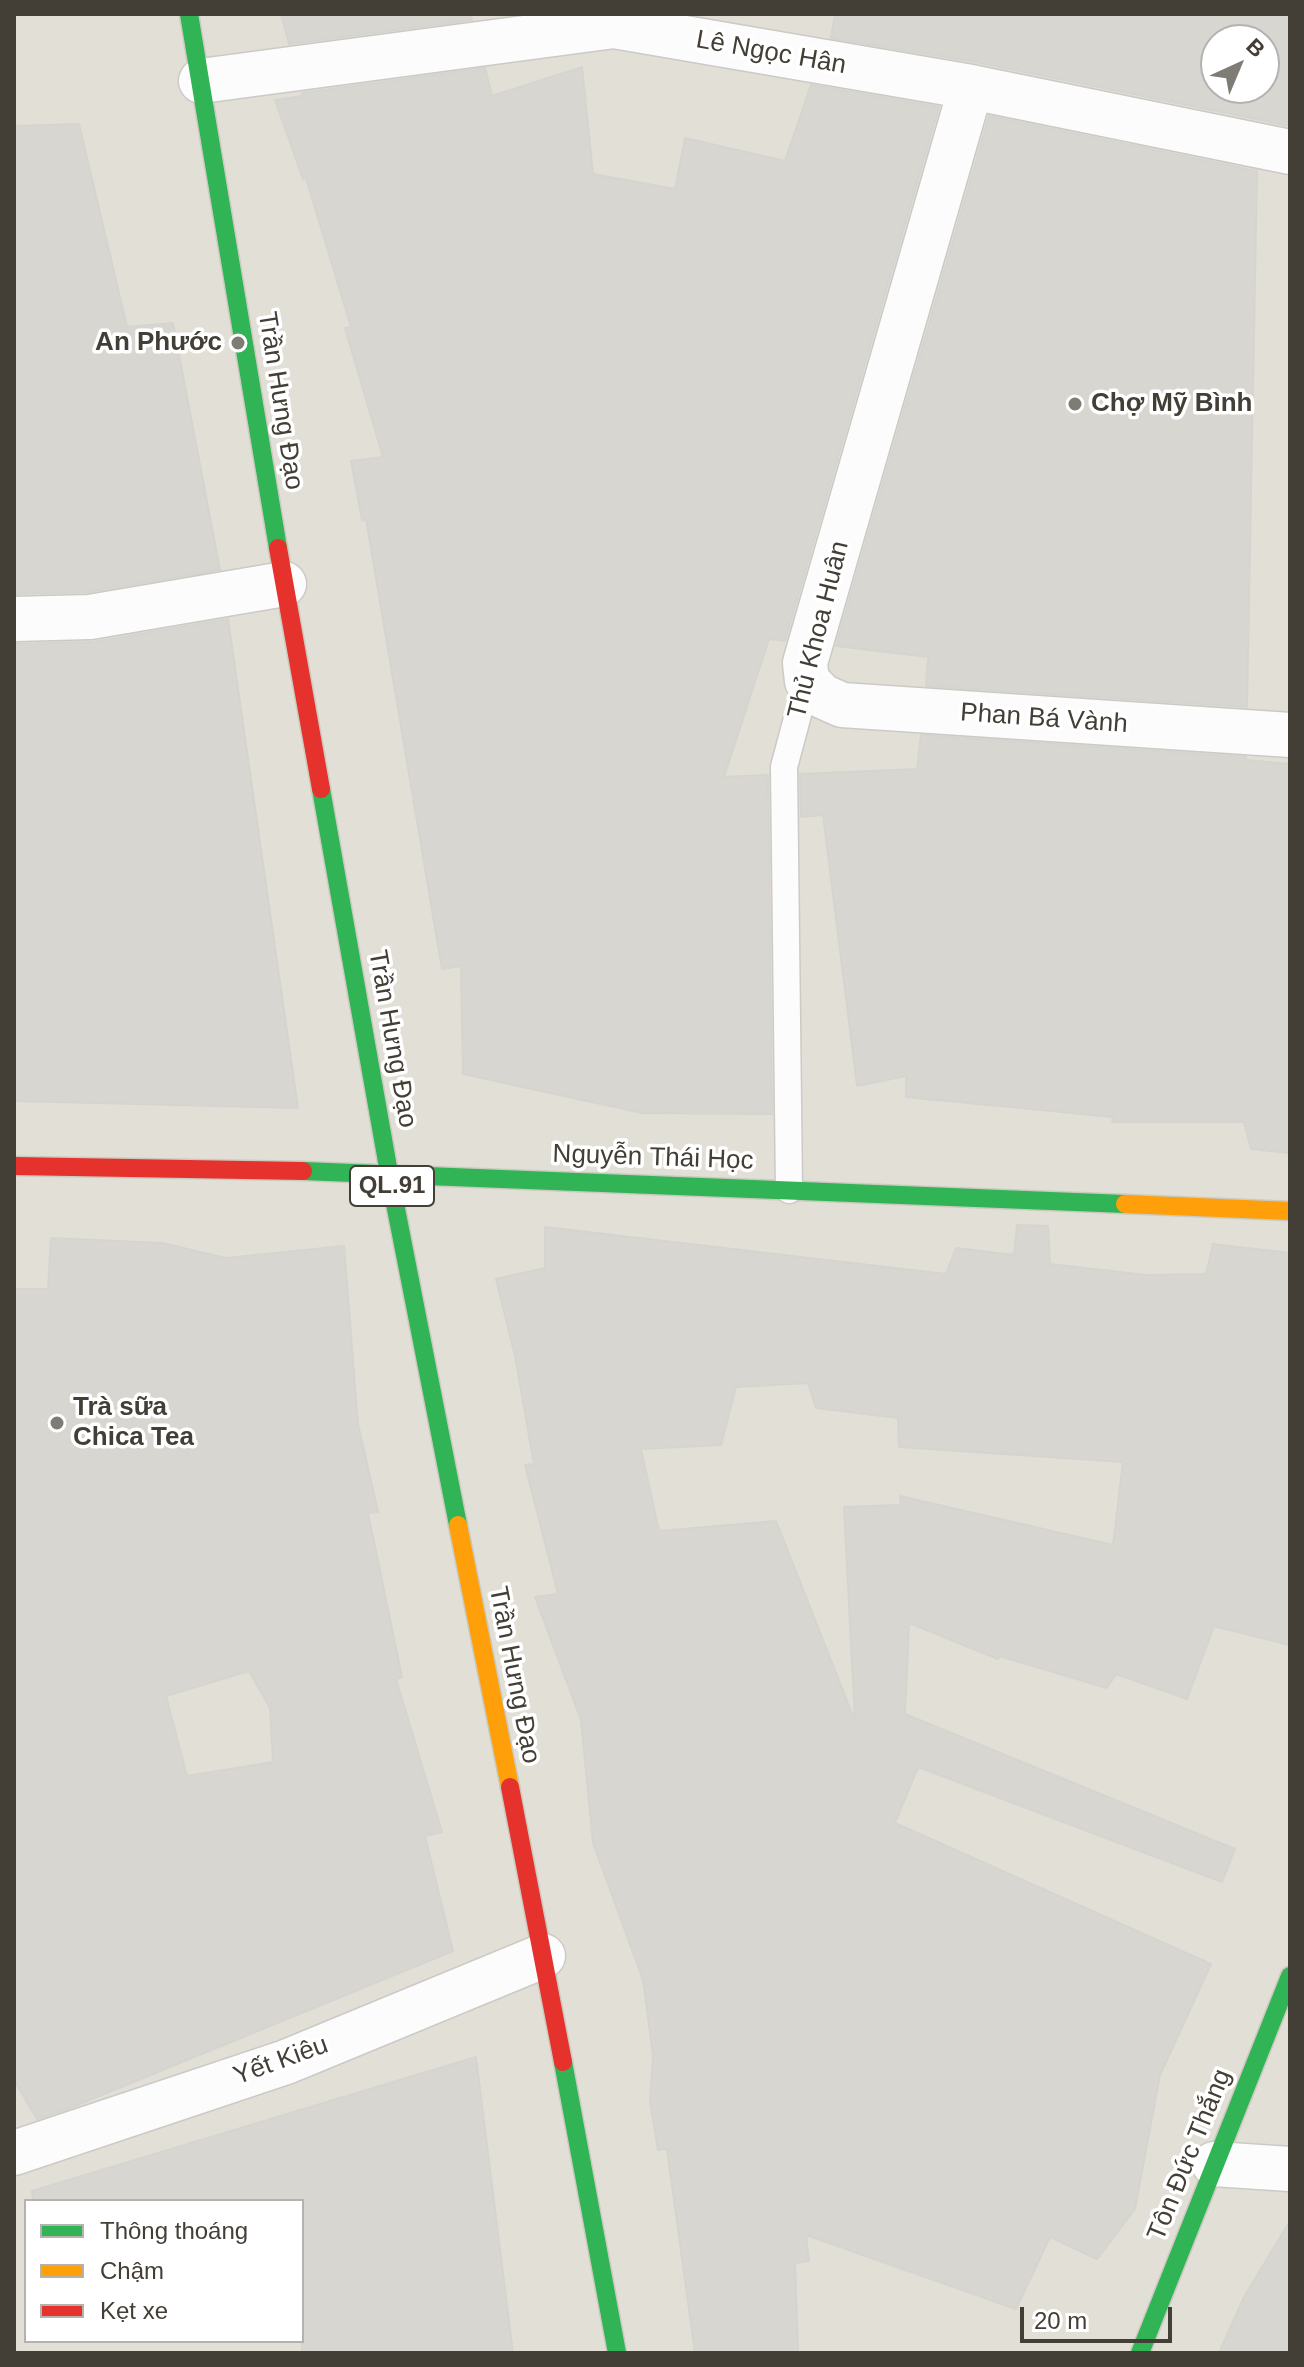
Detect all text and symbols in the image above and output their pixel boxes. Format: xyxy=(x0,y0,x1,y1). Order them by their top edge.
street label: Lê Ngọc Hân xyxy=(694,24,848,82)
north arrow xyxy=(1200,24,1280,104)
text: B xyxy=(1241,33,1270,62)
street label: Trần Hưng Đạo xyxy=(251,310,309,492)
place label: An Phước xyxy=(95,327,222,359)
marker: An Phước xyxy=(229,334,247,352)
place label: Chợ Mỹ Bình xyxy=(1091,388,1252,420)
marker: Chợ Mỹ Bình xyxy=(1066,395,1084,413)
street label: Thủ Khoa Huân xyxy=(782,538,856,722)
street label: Phan Bá Vành xyxy=(959,698,1129,740)
street label: Trần Hưng Đạo xyxy=(361,948,423,1130)
street label: Nguyễn Thái Học xyxy=(552,1139,754,1177)
road number: QL.91 xyxy=(350,1166,434,1206)
place label: Trà sữa Chica Tea xyxy=(73,1392,194,1454)
marker: Trà sữa Chica Tea xyxy=(48,1414,66,1432)
street label: Trần Hưng Đạo xyxy=(482,1584,546,1766)
street label: Yết Kiêu xyxy=(229,2030,333,2092)
street label: Tôn Đức Thắng xyxy=(1141,2065,1239,2245)
legend xyxy=(24,2199,304,2343)
text: Thông thoáng xyxy=(100,2217,248,2244)
text: Chậm xyxy=(100,2257,164,2284)
scale bar xyxy=(1024,2291,1176,2341)
text: Kẹt xe xyxy=(100,2297,168,2324)
text: 20 m xyxy=(1034,2307,1087,2334)

